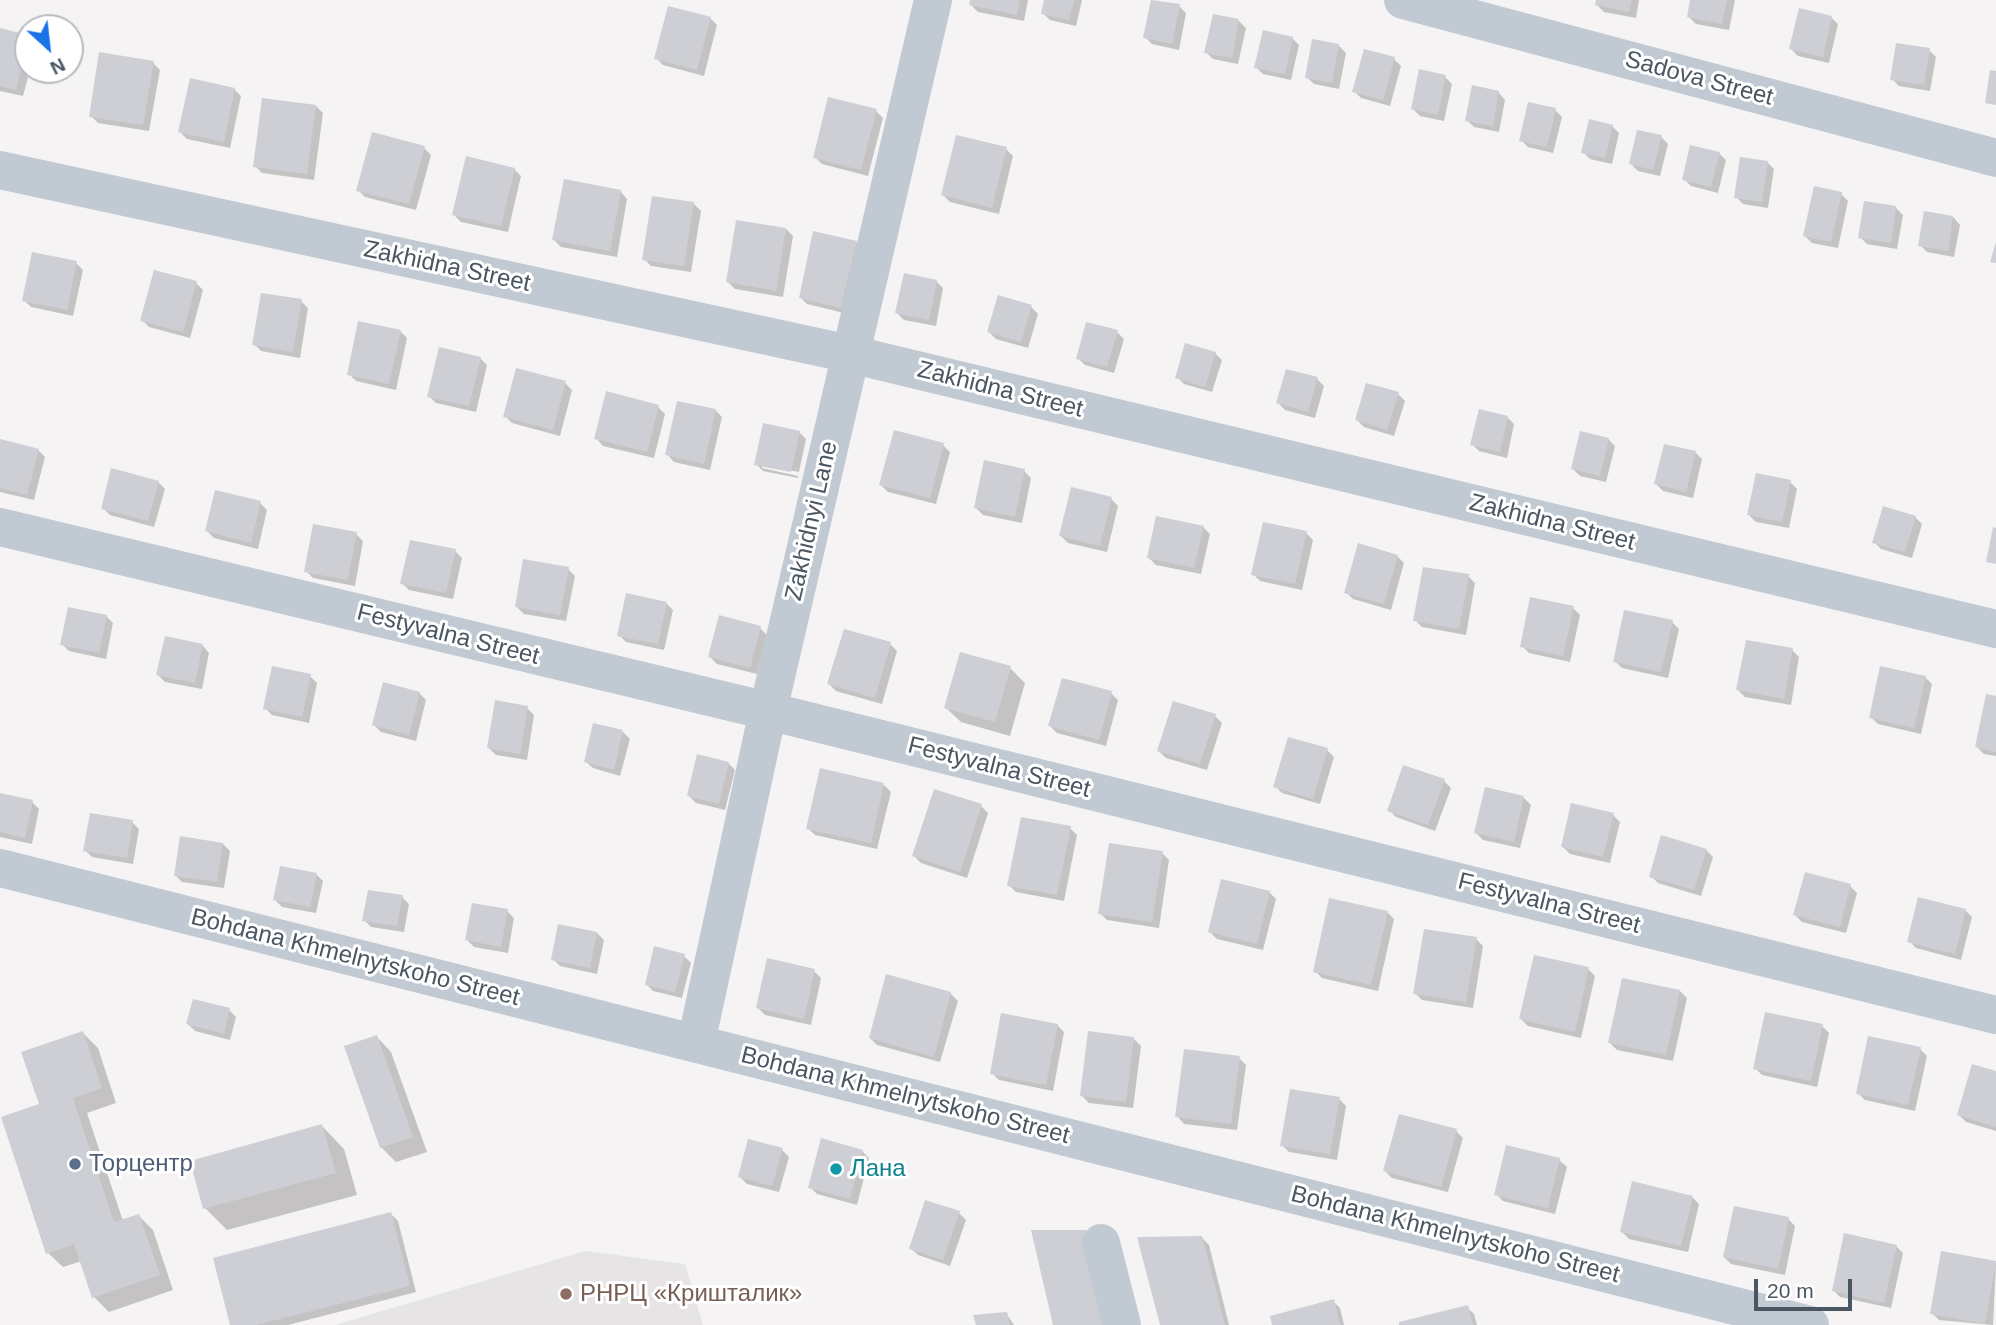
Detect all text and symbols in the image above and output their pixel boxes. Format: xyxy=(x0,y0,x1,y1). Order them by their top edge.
north arrow xyxy=(14,14,84,84)
street label: Sadova Street xyxy=(1622,45,1776,113)
text: N xyxy=(47,54,69,79)
street label: Zakhidna Street xyxy=(361,235,533,299)
street label: Zakhidna Street xyxy=(914,356,1086,424)
street label: Zakhidnyi Lane xyxy=(780,438,844,604)
street label: Zakhidna Street xyxy=(1466,489,1638,557)
street label: Festyvalna Street xyxy=(354,598,542,672)
street label: Festyvalna Street xyxy=(905,731,1093,805)
street label: Festyvalna Street xyxy=(1455,867,1643,941)
street label: Bohdana Khmelnytskoho Street xyxy=(188,903,522,1013)
street label: Bohdana Khmelnytskoho Street xyxy=(738,1041,1072,1151)
place label: Торцентр xyxy=(89,1150,193,1178)
place label: Лана xyxy=(850,1155,906,1183)
marker: Торцентр xyxy=(67,1156,83,1172)
marker: Лана xyxy=(828,1161,844,1177)
street label: Bohdana Khmelnytskoho Street xyxy=(1288,1180,1622,1290)
scale bar xyxy=(1758,1266,1856,1310)
text: 20 m xyxy=(1767,1279,1814,1302)
place label: РНРЦ «Кришталик» xyxy=(580,1280,802,1308)
marker: РНРЦ «Кришталик» xyxy=(558,1286,574,1302)

